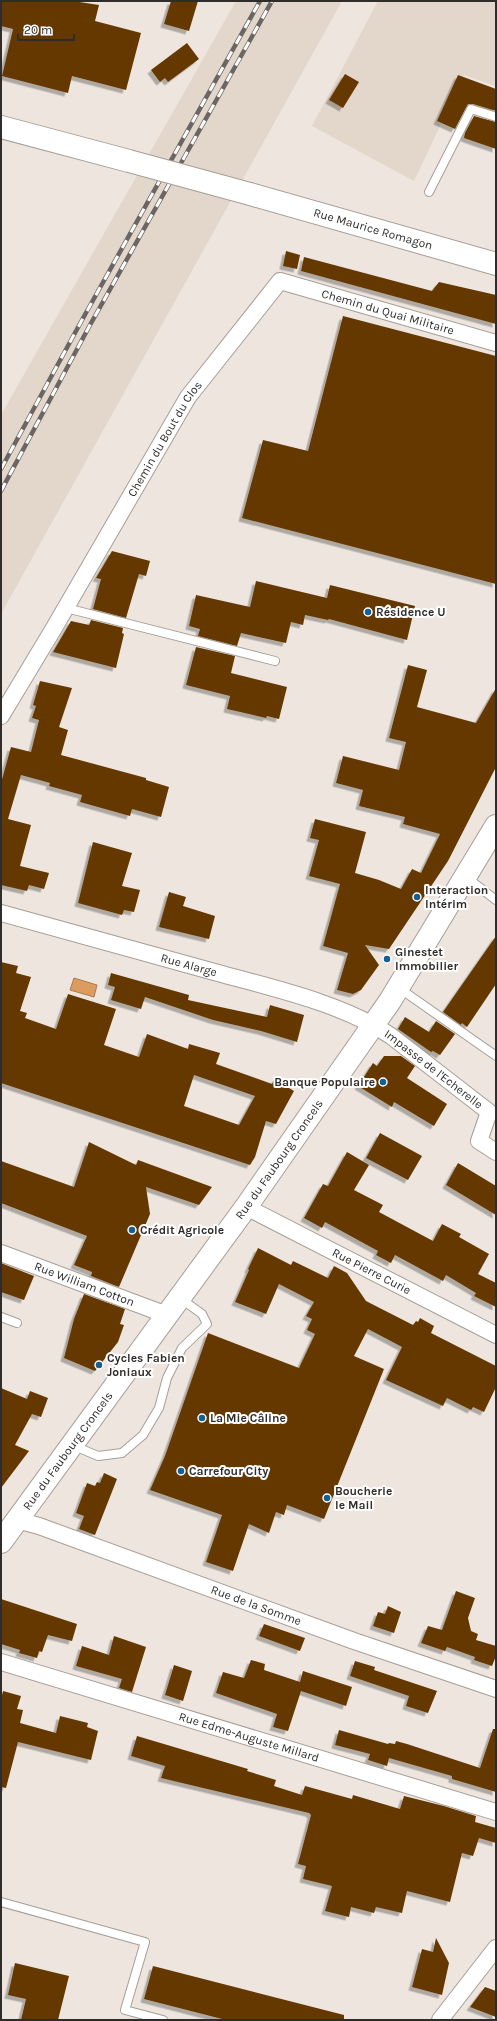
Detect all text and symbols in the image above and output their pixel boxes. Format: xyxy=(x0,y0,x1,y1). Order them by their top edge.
scale bar xyxy=(18,16,74,42)
text: 20 m xyxy=(24,23,52,37)
street label: Rue Maurice Romagon xyxy=(312,205,434,253)
street label: Chemin du Quai Militaire xyxy=(320,286,456,338)
street label: Chemin du Bout du Clos xyxy=(125,378,205,499)
place label: Résidence U xyxy=(376,605,446,619)
marker: Résidence U xyxy=(363,607,373,617)
place label: Interaction Intérim xyxy=(425,883,488,911)
marker: Interaction Intérim xyxy=(412,892,422,902)
place label: Ginestet Immobilier xyxy=(395,945,458,973)
street label: Rue Alarge xyxy=(159,951,219,979)
marker: Ginestet Immobilier xyxy=(382,954,392,964)
street label: Impasse de l'Echerelle xyxy=(382,1027,486,1112)
place label: Banque Populaire xyxy=(274,1075,375,1089)
marker: Banque Populaire xyxy=(378,1077,388,1087)
street label: Rue du Faubourg Croncels xyxy=(232,1097,326,1222)
place label: Crédit Agricole xyxy=(140,1223,224,1237)
marker: Crédit Agricole xyxy=(127,1225,137,1235)
street label: Rue Pierre Curie xyxy=(330,1245,413,1297)
street label: Rue William Cotton xyxy=(32,1259,136,1309)
place label: Cycles Fabien Joniaux xyxy=(107,1351,185,1379)
marker: Cycles Fabien Joniaux xyxy=(94,1360,104,1370)
street label: Rue du Faubourg Croncels xyxy=(20,1389,116,1513)
place label: La Mie Câline xyxy=(210,1411,286,1425)
marker: La Mie Câline xyxy=(197,1413,207,1423)
place label: Carrefour City xyxy=(189,1464,268,1478)
marker: Carrefour City xyxy=(176,1466,186,1476)
place label: Boucherie le Mail xyxy=(335,1484,392,1512)
marker: Boucherie le Mail xyxy=(322,1493,332,1503)
street label: Rue de la Somme xyxy=(209,1582,303,1628)
street label: Rue Edme-Auguste Millard xyxy=(177,1709,321,1765)

